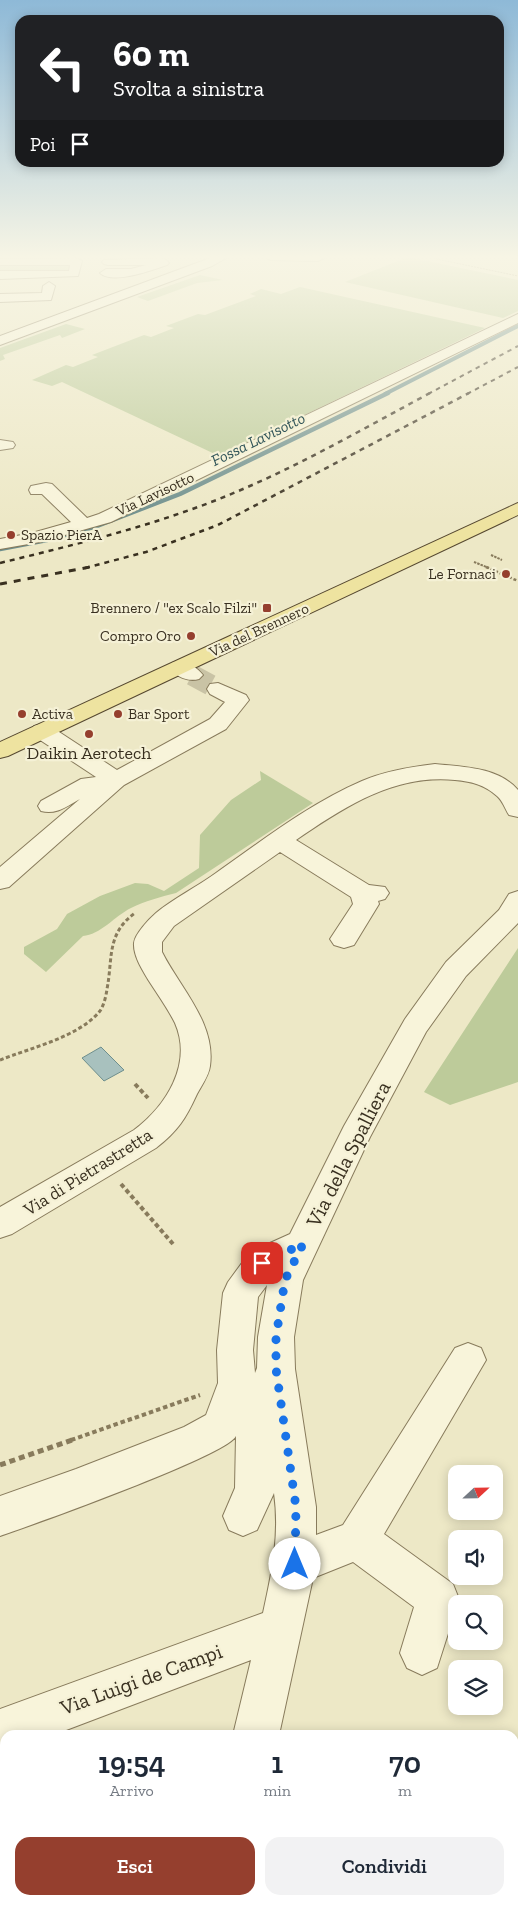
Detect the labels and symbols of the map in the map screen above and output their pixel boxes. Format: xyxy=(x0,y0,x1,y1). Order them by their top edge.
water label: Fossa Lavisotto xyxy=(208,408,308,470)
street label: Via Lavisotto xyxy=(112,468,197,520)
place label: Spazio PierA xyxy=(21,526,102,544)
marker: Spazio PierA xyxy=(5,529,17,541)
place label: Le Fornaci xyxy=(428,565,496,583)
marker: Le Fornaci xyxy=(500,568,512,580)
place label: Brennero / "ex Scalo Filzi" xyxy=(91,599,257,617)
street label: Via del Brennero xyxy=(206,599,312,661)
marker: Brennero / "ex Scalo Filzi" xyxy=(261,602,273,614)
place label: Compro Oro xyxy=(100,627,181,645)
marker: Compro Oro xyxy=(185,630,197,642)
place label: Activa xyxy=(32,705,73,723)
place label: Bar Sport xyxy=(128,705,190,723)
marker: Activa xyxy=(16,708,28,720)
marker: Bar Sport xyxy=(112,708,124,720)
marker: Daikin Aerotech xyxy=(83,728,95,740)
place label: Daikin Aerotech xyxy=(27,742,151,764)
street label: Via della Spalliera xyxy=(300,1077,396,1232)
street label: Via di Pietrastretta xyxy=(19,1123,157,1221)
pin xyxy=(241,1242,283,1284)
north arrow xyxy=(448,1465,502,1520)
position arrow xyxy=(268,1537,320,1589)
street label: Via Luigi de Campi xyxy=(56,1638,225,1720)

